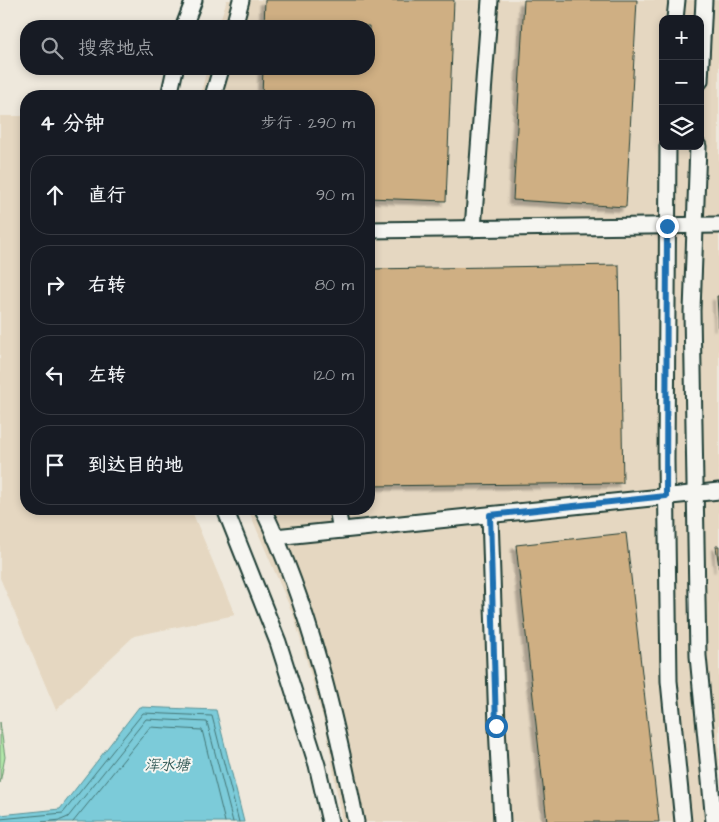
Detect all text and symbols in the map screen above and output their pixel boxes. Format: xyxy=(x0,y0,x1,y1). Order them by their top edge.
map controls xyxy=(659,15,704,150)
button: + xyxy=(659,15,704,60)
search box xyxy=(20,20,375,75)
icon: search xyxy=(38,34,66,62)
text: 搜索地点 xyxy=(78,35,154,62)
button: − xyxy=(659,60,704,105)
button: layers xyxy=(659,105,704,150)
text: 4 分钟 xyxy=(40,109,105,138)
text: 步行 · 290 m xyxy=(261,112,355,134)
icon: ahead xyxy=(41,181,69,209)
text: 直行 xyxy=(88,182,126,209)
text: 90 m xyxy=(316,184,354,206)
route end xyxy=(656,215,679,238)
icon: right xyxy=(41,271,69,299)
text: 右转 xyxy=(88,272,126,299)
text: 80 m xyxy=(315,274,354,296)
icon: left xyxy=(41,361,69,389)
text: 左转 xyxy=(88,362,126,389)
text: 120 m xyxy=(314,364,354,386)
icon: arrive xyxy=(41,451,69,479)
text: 到达目的地 xyxy=(88,452,183,479)
route start xyxy=(485,715,508,738)
water label: 浑水塘 xyxy=(144,755,191,776)

